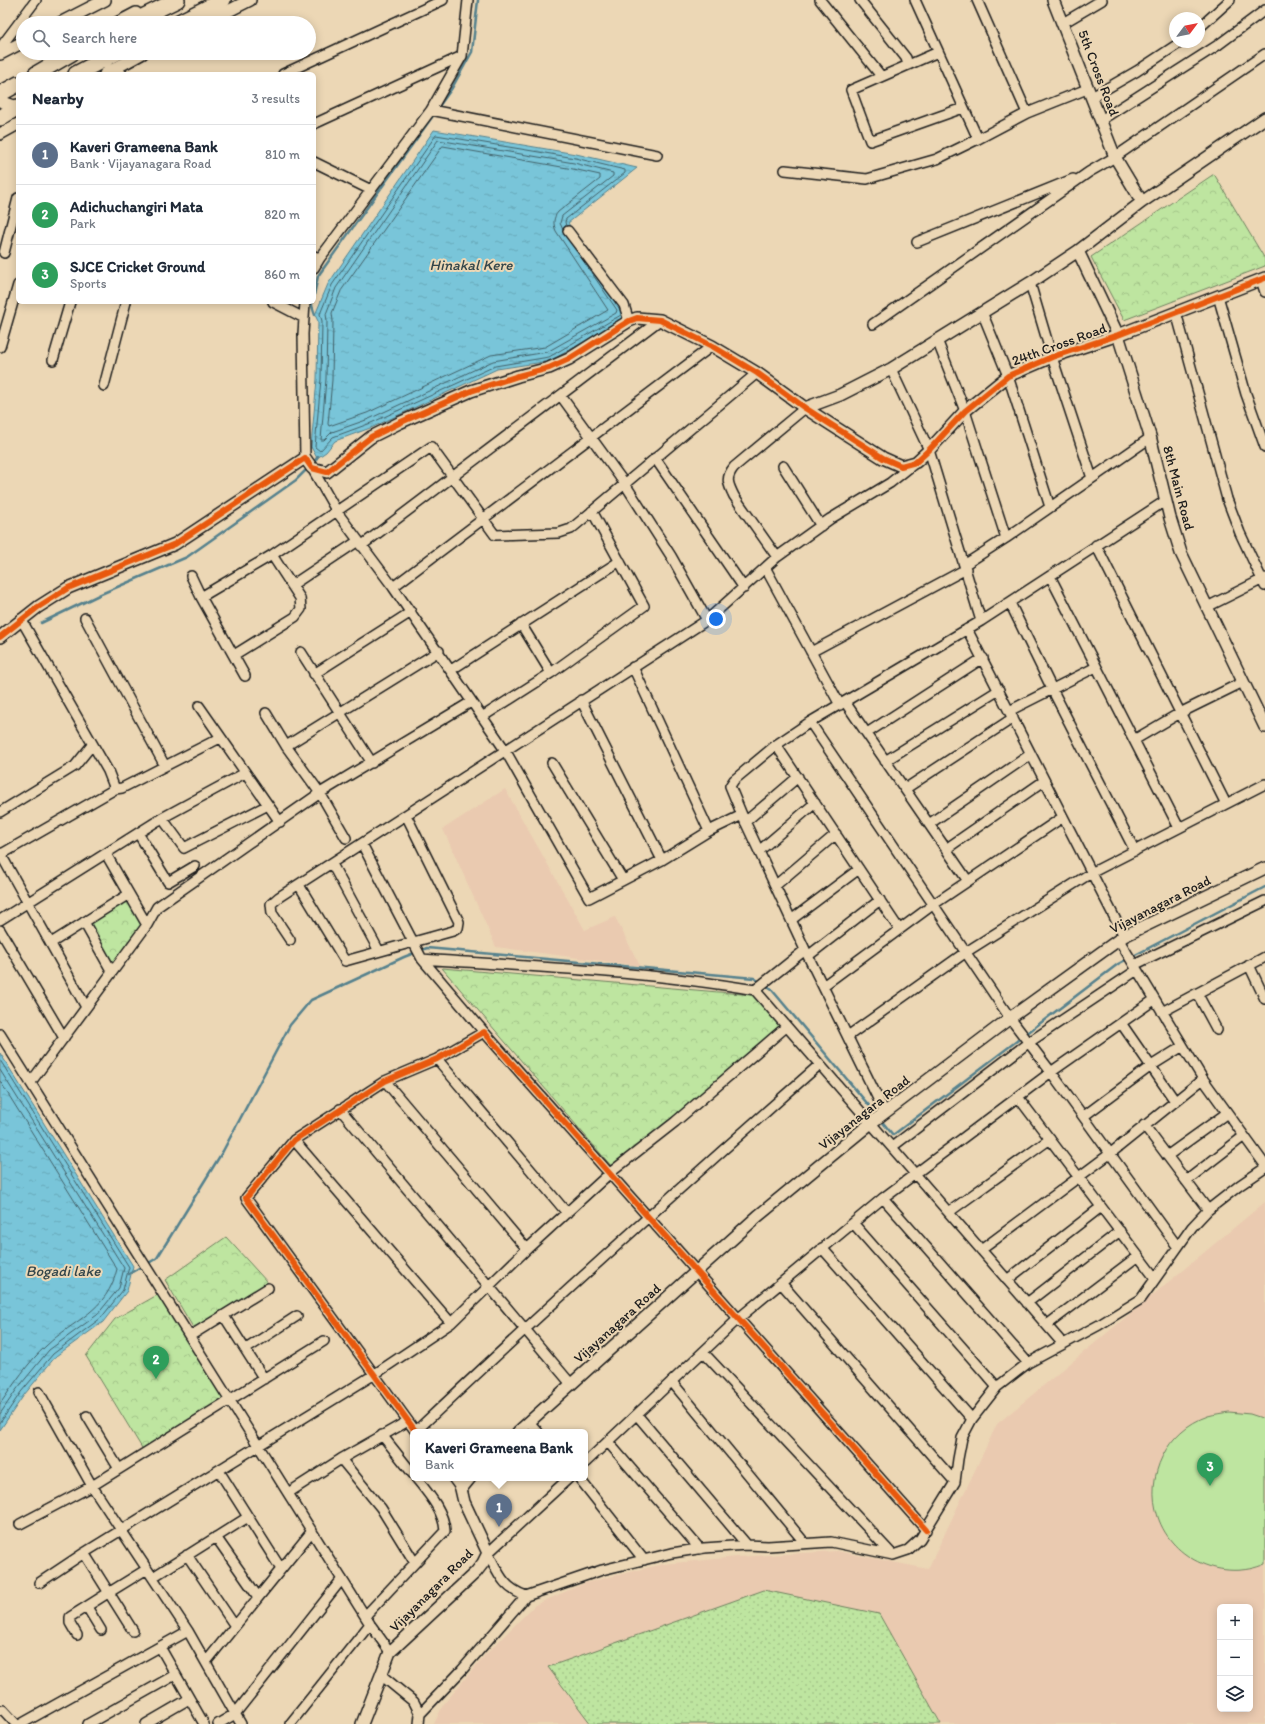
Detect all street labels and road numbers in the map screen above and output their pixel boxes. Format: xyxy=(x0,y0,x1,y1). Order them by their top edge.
street label: 5th Cross Road xyxy=(1074,28,1123,119)
street label: 24th Cross Road xyxy=(1010,319,1109,369)
street label: 8th Main Road xyxy=(1159,444,1198,533)
street label: Vijayanagara Road xyxy=(1107,871,1214,937)
street label: Vijayanagara Road xyxy=(815,1071,914,1153)
street label: Vijayanagara Road xyxy=(570,1280,665,1367)
street label: Vijayanagara Road xyxy=(386,1545,477,1636)

